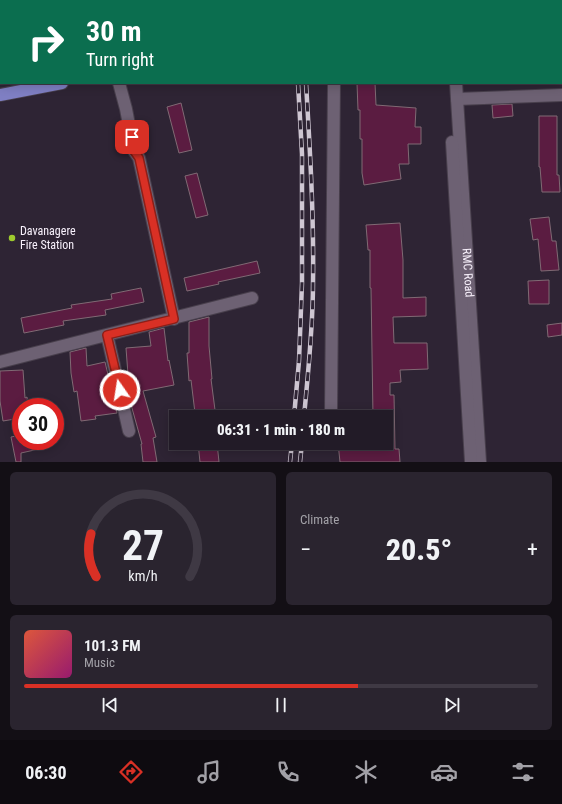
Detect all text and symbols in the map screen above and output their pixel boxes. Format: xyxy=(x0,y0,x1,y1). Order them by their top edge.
text: 30 m xyxy=(86,15,142,48)
icon: right xyxy=(20,16,72,68)
text: Turn right xyxy=(86,49,154,70)
pin xyxy=(115,120,149,154)
icon: arrive xyxy=(121,126,143,148)
place label: Davanagere Fire Station xyxy=(20,224,76,252)
marker: Davanagere Fire Station xyxy=(7,233,17,243)
street label: RMC Road xyxy=(459,248,477,298)
position arrow xyxy=(99,369,141,411)
speed limit sign: 30 xyxy=(12,398,64,450)
text: 06:31 · 1 min · 180 m xyxy=(217,421,345,439)
text: Climate xyxy=(300,512,339,527)
text: 27 xyxy=(122,520,164,569)
text: 20.5° xyxy=(386,532,452,567)
text: − xyxy=(300,537,311,562)
text: + xyxy=(527,537,538,562)
text: km/h xyxy=(128,567,158,583)
text: 101.3 FM xyxy=(84,637,141,655)
text: Music xyxy=(84,655,115,670)
icon: previous xyxy=(99,694,121,716)
icon: pause xyxy=(270,694,292,716)
icon: next xyxy=(441,694,463,716)
icon: directions xyxy=(117,758,145,786)
icon: music xyxy=(195,758,223,786)
icon: phone xyxy=(274,758,302,786)
icon: climate xyxy=(352,758,380,786)
icon: car xyxy=(430,758,458,786)
icon: filters xyxy=(509,758,537,786)
text: 06:30 xyxy=(25,762,67,783)

